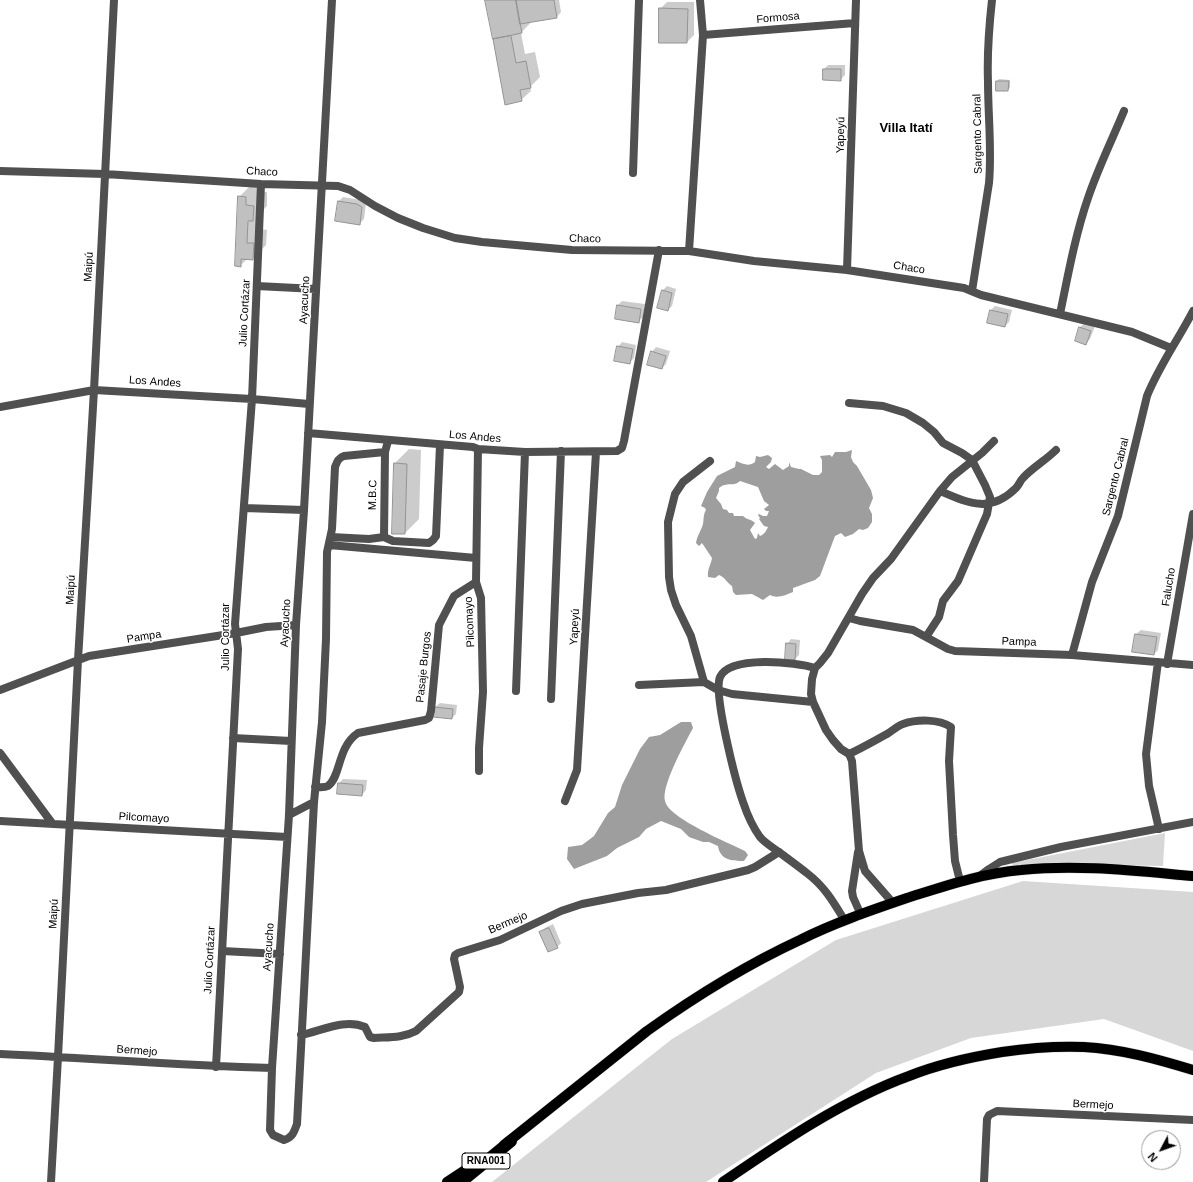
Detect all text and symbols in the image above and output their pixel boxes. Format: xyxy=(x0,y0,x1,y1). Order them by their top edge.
street label: Formosa xyxy=(756,10,800,26)
street label: Sargento Cabral xyxy=(971,94,985,174)
street label: Yapeyú xyxy=(834,117,848,153)
district label: Villa Itatí xyxy=(879,120,933,136)
street label: Chaco xyxy=(246,165,278,179)
street label: Chaco xyxy=(569,232,601,246)
street label: Maipú xyxy=(82,252,96,282)
street label: Chaco xyxy=(892,259,926,277)
street label: Ayacucho xyxy=(297,276,313,324)
street label: Julio Cortázar xyxy=(237,279,253,347)
street label: Los Andes xyxy=(129,374,181,390)
street label: Los Andes xyxy=(449,428,501,446)
street label: Sargento Cabral xyxy=(1100,437,1132,517)
street label: M.B.C xyxy=(366,480,380,510)
street label: Falucho xyxy=(1159,567,1179,607)
street label: Maipú xyxy=(64,575,78,605)
street label: Pilcomayo xyxy=(462,596,478,648)
street label: Ayacucho xyxy=(278,599,294,647)
street label: Julio Cortázar xyxy=(219,603,233,671)
street label: Yapeyú xyxy=(567,608,583,646)
street label: Pampa xyxy=(126,628,162,646)
street label: Pasaje Burgos xyxy=(414,631,434,703)
street label: Pampa xyxy=(1001,635,1037,649)
street label: Pilcomayo xyxy=(118,810,170,826)
street label: Maipú xyxy=(47,899,61,929)
street label: Bermejo xyxy=(487,909,529,937)
street label: Ayacucho xyxy=(261,923,277,971)
street label: Julio Cortázar xyxy=(202,926,218,994)
street label: Bermejo xyxy=(116,1043,158,1059)
street label: Bermejo xyxy=(1072,1097,1114,1113)
north arrow xyxy=(1141,1130,1181,1170)
text: N xyxy=(1146,1150,1160,1164)
road number: RNA001 xyxy=(462,1153,510,1169)

